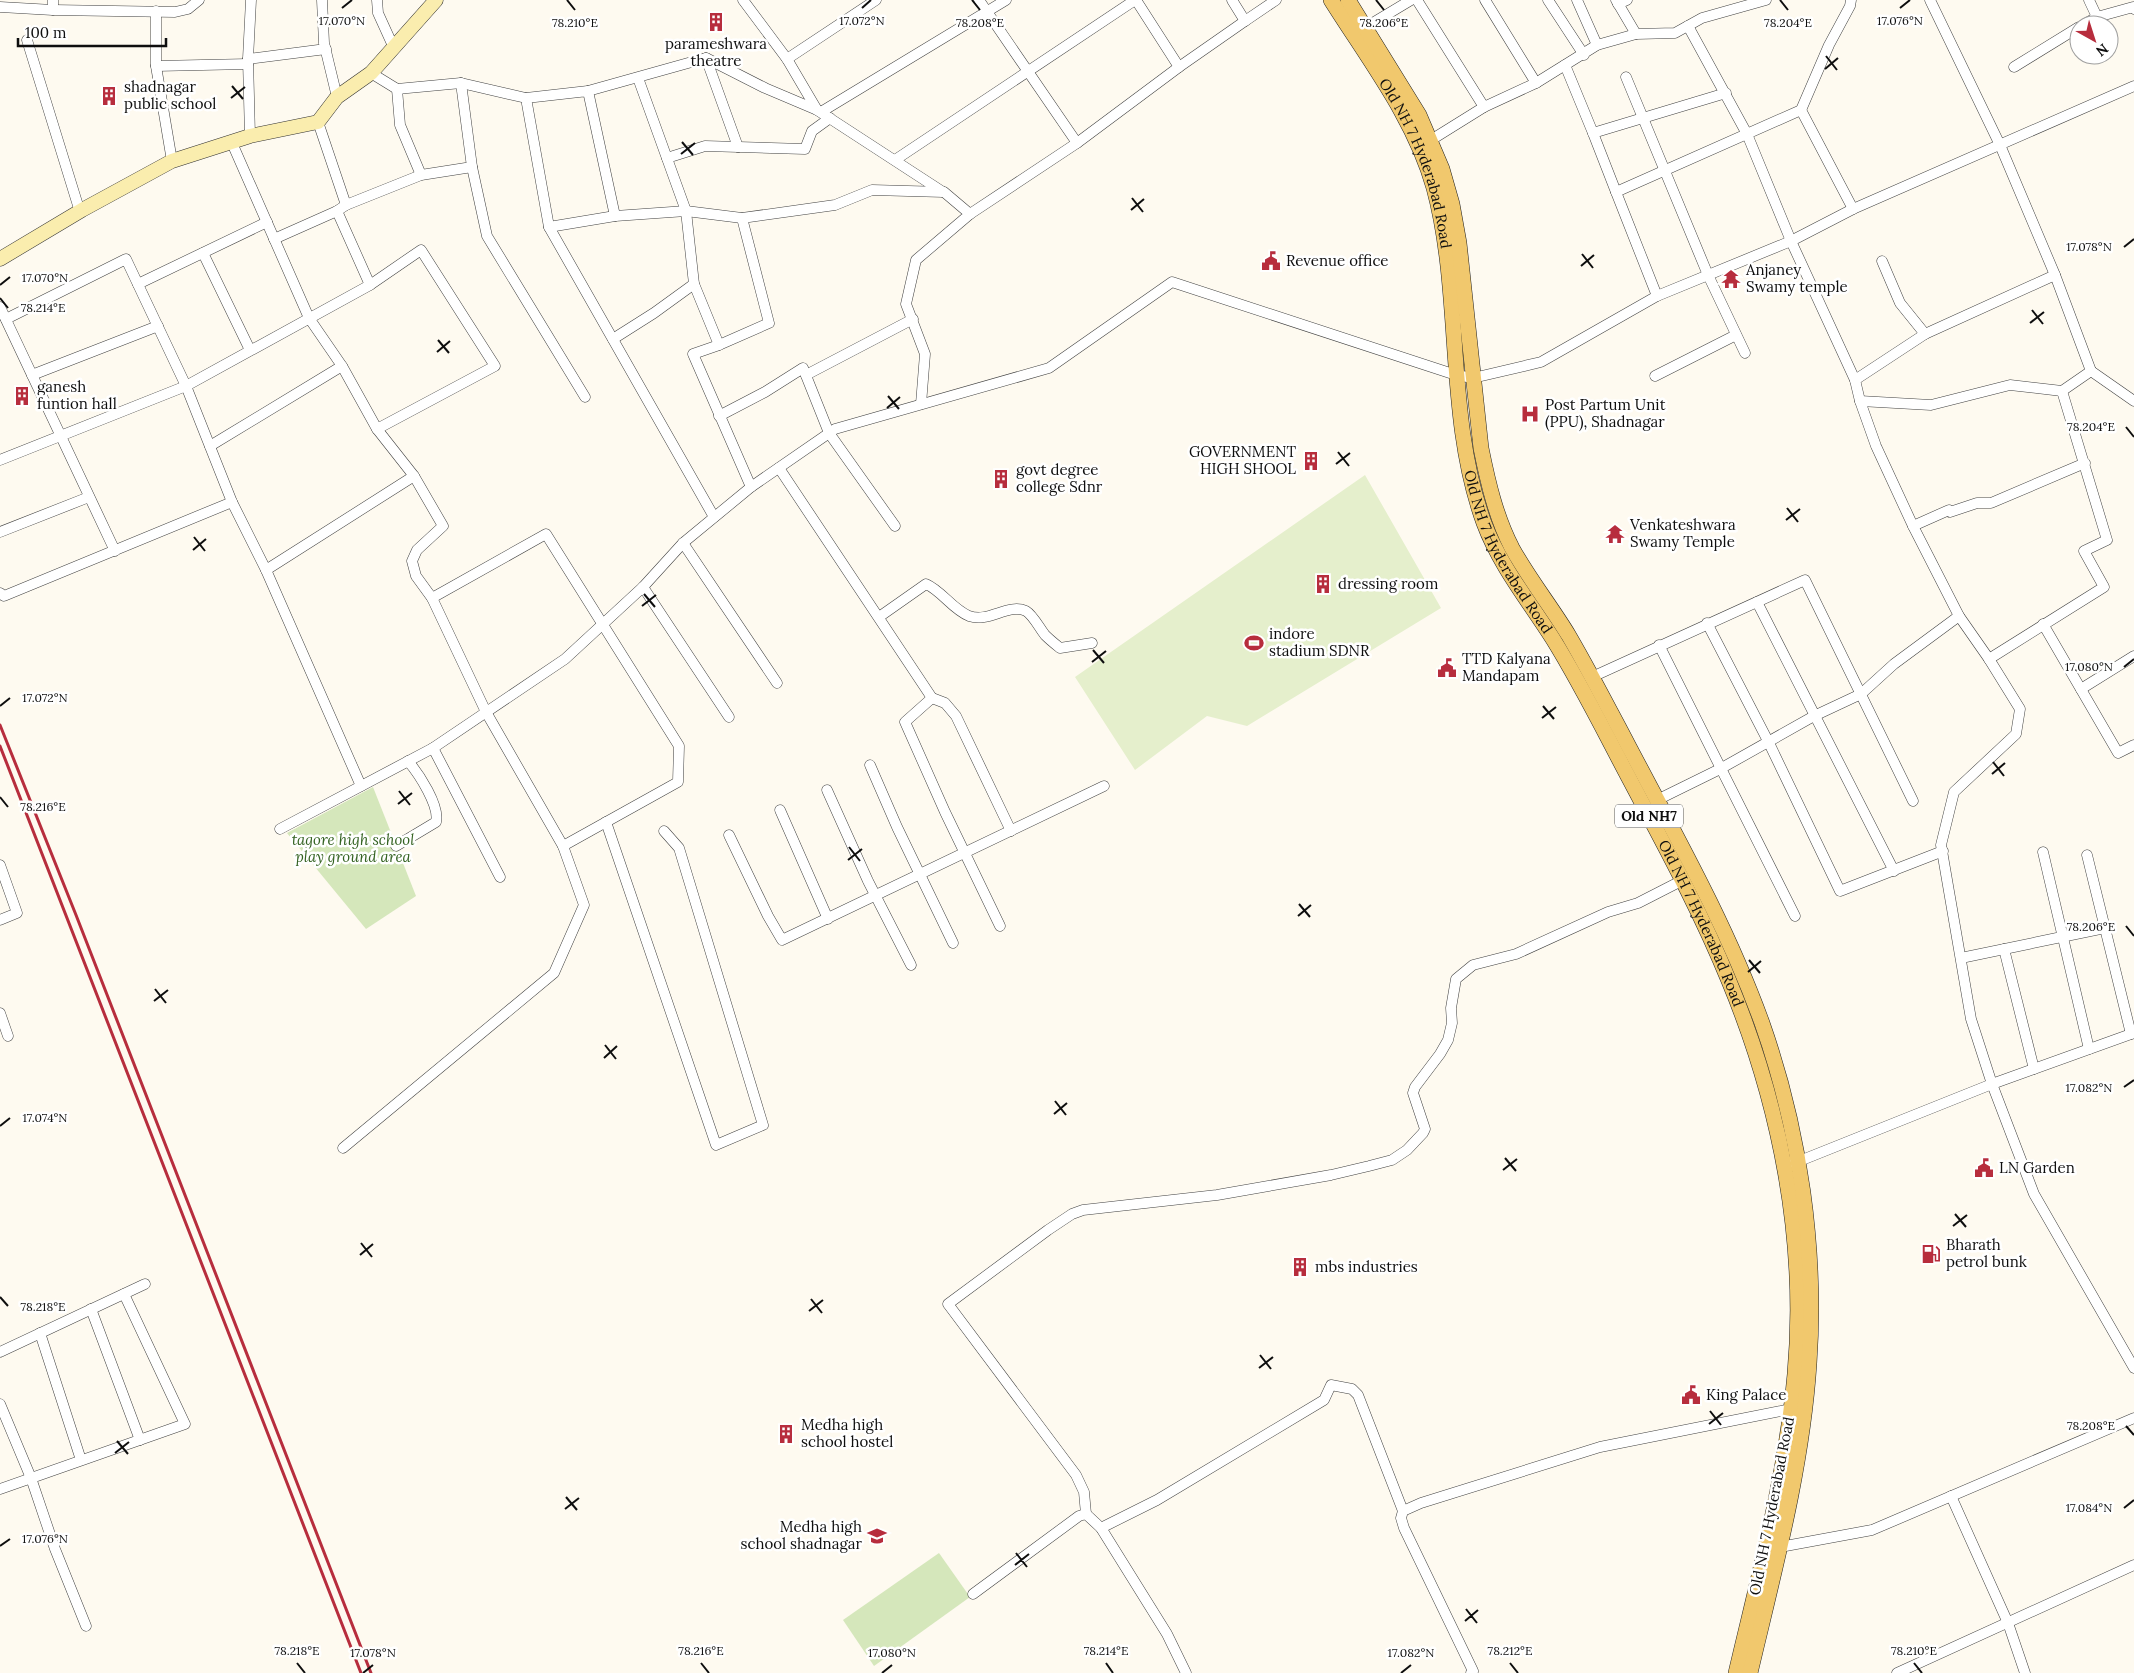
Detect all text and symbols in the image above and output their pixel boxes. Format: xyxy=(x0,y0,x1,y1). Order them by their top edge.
building icon: parameshwara theatre xyxy=(705,11,727,33)
text: 17.070°N xyxy=(319,13,365,28)
text: 17.072°N xyxy=(839,13,885,28)
text: 17.076°N xyxy=(1877,13,1923,28)
scale bar xyxy=(18,15,165,47)
text: 78.210°E xyxy=(552,15,598,30)
text: 78.208°E xyxy=(956,15,1004,30)
text: 78.206°E xyxy=(1360,15,1408,30)
text: 78.204°E xyxy=(1764,15,1812,30)
north arrow xyxy=(2069,15,2119,65)
text: 100 m xyxy=(25,23,66,42)
place label: parameshwara theatre xyxy=(665,34,767,70)
text: N xyxy=(2092,40,2112,61)
street label: Old NH 7 Hyderabad Road xyxy=(1375,75,1456,250)
place label: shadnagar public school xyxy=(124,77,216,113)
building icon: shadnagar public school xyxy=(98,85,120,107)
text: 17.078°N xyxy=(2066,239,2112,254)
public building icon: Revenue office xyxy=(1260,250,1282,272)
place label: Revenue office xyxy=(1286,251,1388,270)
place label: Anjaney Swamy temple xyxy=(1745,260,1848,296)
temple icon: Anjaney Swamy temple xyxy=(1720,268,1742,290)
text: 17.070°N xyxy=(22,270,68,285)
text: 78.214°E xyxy=(21,300,65,315)
place label: ganesh funtion hall xyxy=(37,377,117,413)
building icon: ganesh funtion hall xyxy=(11,385,33,407)
place label: Post Partum Unit (PPU), Shadnagar xyxy=(1545,395,1666,432)
hospital icon: Post Partum Unit (PPU), Shadnagar xyxy=(1519,403,1541,425)
text: 78.204°E xyxy=(2067,419,2115,434)
place label: GOVERNMENT HIGH SHOOL xyxy=(1189,442,1296,478)
building icon: GOVERNMENT HIGH SHOOL xyxy=(1300,450,1322,472)
place label: govt degree college Sdnr xyxy=(1016,460,1103,496)
building icon: govt degree college Sdnr xyxy=(990,468,1012,490)
street label: Old NH 7 Hyderabad Road xyxy=(1460,468,1557,637)
place label: Venkateshwara Swamy Temple xyxy=(1629,515,1736,551)
temple icon: Venkateshwara Swamy Temple xyxy=(1604,523,1626,545)
building icon: dressing room xyxy=(1312,573,1334,595)
place label: dressing room xyxy=(1338,574,1438,593)
place label: indore stadium SDNR xyxy=(1269,624,1370,660)
sports icon: indore stadium SDNR xyxy=(1243,632,1265,654)
place label: TTD Kalyana Mandapam xyxy=(1462,649,1551,685)
public building icon: TTD Kalyana Mandapam xyxy=(1436,657,1458,679)
text: 17.080°N xyxy=(2065,659,2113,674)
text: 17.072°N xyxy=(22,690,68,705)
text: 78.216°E xyxy=(20,799,66,814)
road number: Old NH7 xyxy=(1615,804,1683,828)
park label: tagore high school play ground area xyxy=(292,830,415,866)
street label: Old NH 7 Hyderabad Road xyxy=(1654,837,1748,1009)
text: 78.206°E xyxy=(2067,919,2115,934)
text: 17.082°N xyxy=(2066,1080,2112,1095)
text: 17.074°N xyxy=(22,1110,68,1125)
public building icon: LN Garden xyxy=(1973,1157,1995,1179)
place label: LN Garden xyxy=(1999,1158,2075,1177)
place label: Bharath petrol bunk xyxy=(1946,1235,2027,1271)
fuel station icon: Bharath petrol bunk xyxy=(1920,1243,1942,1265)
building icon: mbs industries xyxy=(1289,1256,1311,1278)
place label: mbs industries xyxy=(1315,1257,1418,1276)
text: 78.218°E xyxy=(20,1299,66,1314)
public building icon: King Palace xyxy=(1680,1384,1702,1406)
place label: King Palace xyxy=(1706,1385,1786,1404)
place label: Medha high school hostel xyxy=(801,1415,893,1451)
street label: Old NH 7 Hyderabad Road xyxy=(1745,1415,1798,1597)
text: 78.208°E xyxy=(2067,1418,2115,1433)
building icon: Medha high school hostel xyxy=(775,1423,797,1445)
text: 17.084°N xyxy=(2066,1500,2112,1515)
place label: Medha high school shadnagar xyxy=(740,1517,862,1553)
school or university icon: Medha high school shadnagar xyxy=(866,1525,888,1547)
text: 17.076°N xyxy=(22,1531,68,1546)
text: 78.218°E xyxy=(274,1643,320,1658)
text: 78.216°E xyxy=(678,1643,724,1658)
text: 78.214°E xyxy=(1084,1643,1128,1658)
text: 78.212°E xyxy=(1488,1643,1532,1658)
text: 78.210°E xyxy=(1891,1643,1937,1658)
text: 17.078°N xyxy=(350,1645,396,1660)
text: 17.080°N xyxy=(868,1645,916,1660)
text: 17.082°N xyxy=(1388,1645,1434,1660)

